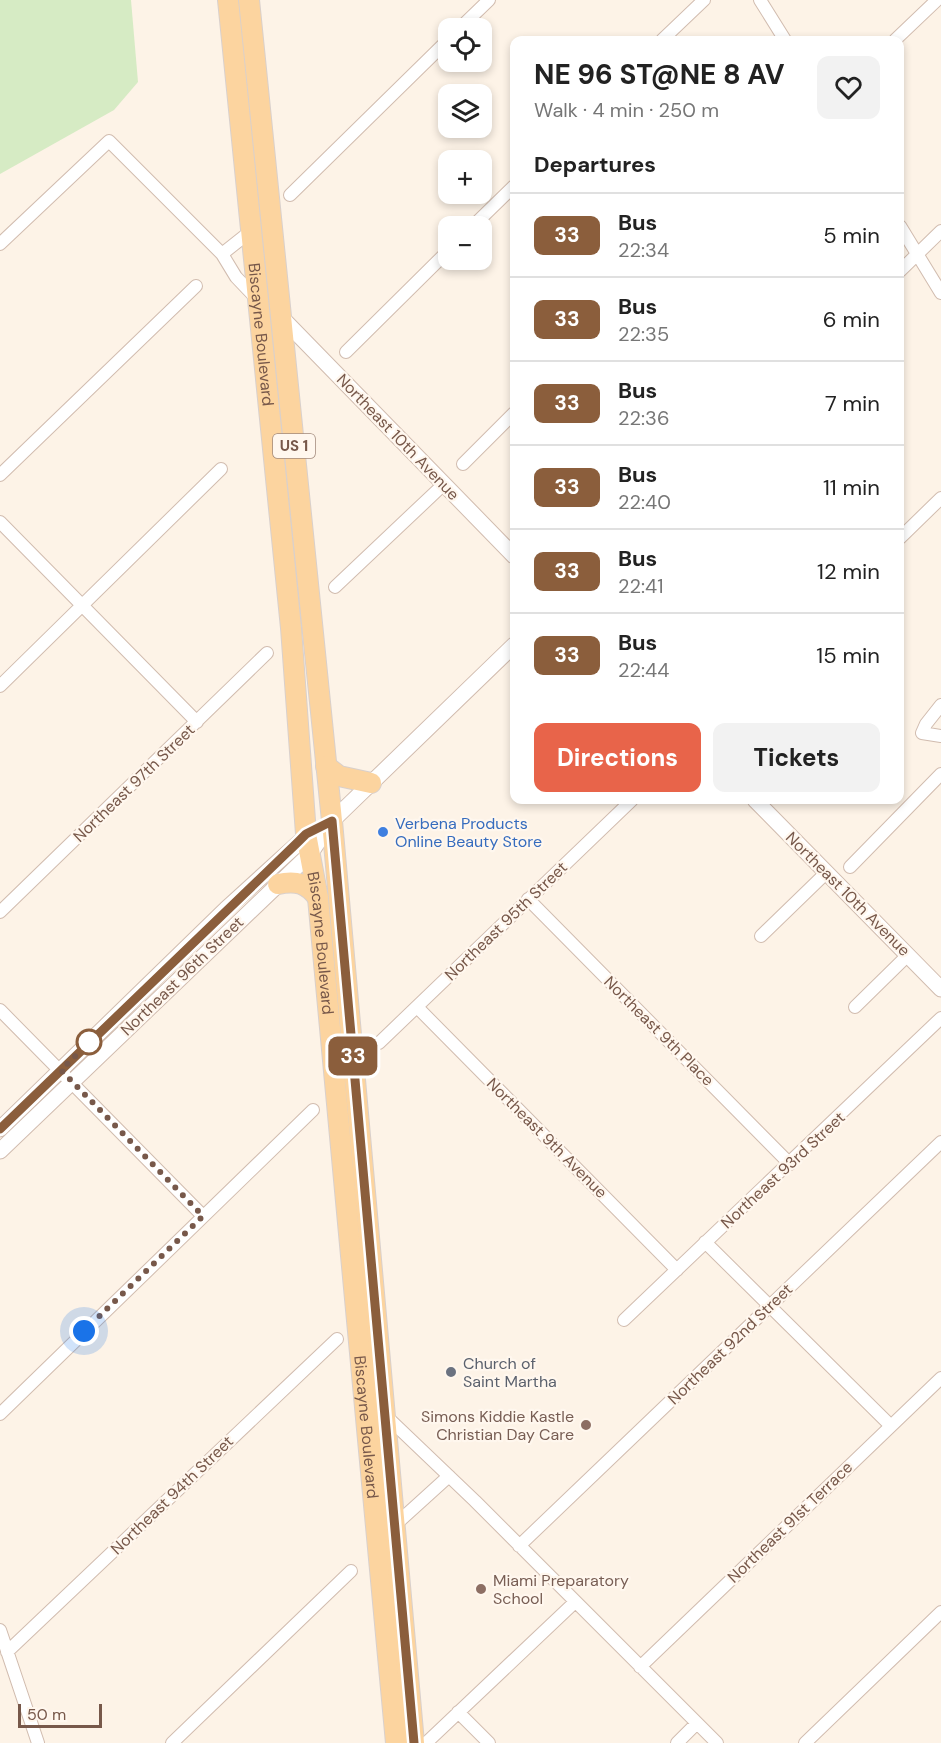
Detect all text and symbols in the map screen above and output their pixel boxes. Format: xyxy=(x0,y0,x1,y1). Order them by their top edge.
map controls xyxy=(438,18,492,270)
button: locate xyxy=(438,18,492,72)
text: NE 96 ST@NE 8 AV xyxy=(534,56,785,93)
button: heart xyxy=(817,56,880,119)
button: layers xyxy=(438,84,492,138)
text: Walk · 4 min · 250 m xyxy=(534,97,719,123)
button: + xyxy=(438,150,492,204)
text: Departures xyxy=(534,150,656,179)
text: Bus xyxy=(618,208,657,237)
button: − xyxy=(438,216,492,270)
text: 33 xyxy=(554,221,580,249)
text: 5 min xyxy=(823,221,880,250)
text: 22:34 xyxy=(618,237,669,263)
street label: Biscayne Boulevard xyxy=(244,262,279,407)
text: Bus xyxy=(618,292,657,321)
text: 33 xyxy=(554,305,580,333)
text: 6 min xyxy=(823,305,880,334)
text: 22:35 xyxy=(618,321,669,347)
street label: Northeast 10th Avenue xyxy=(332,369,464,505)
text: Bus xyxy=(618,376,657,405)
text: 33 xyxy=(554,389,580,417)
text: 7 min xyxy=(825,389,880,418)
text: 22:36 xyxy=(618,405,669,431)
road number: US 1 xyxy=(273,434,315,458)
text: Bus xyxy=(618,460,657,489)
text: 33 xyxy=(554,473,580,501)
text: 11 min xyxy=(823,473,880,502)
text: 22:40 xyxy=(618,489,671,515)
text: Bus xyxy=(618,544,657,573)
text: 33 xyxy=(554,557,580,585)
text: 12 min xyxy=(817,557,880,586)
text: 22:41 xyxy=(618,573,663,599)
text: Bus xyxy=(618,628,657,657)
text: 33 xyxy=(554,641,580,669)
text: 15 min xyxy=(816,641,880,670)
text: 22:44 xyxy=(618,657,669,683)
street label: Northeast 97th Street xyxy=(69,719,199,847)
button: Directions xyxy=(534,723,701,792)
button: Tickets xyxy=(713,723,880,792)
place label: Verbena Products Online Beauty Store xyxy=(395,813,542,852)
marker: Verbena Products Online Beauty Store xyxy=(376,825,390,839)
street label: Northeast 10th Avenue xyxy=(781,827,915,961)
street label: Northeast 95th Street xyxy=(440,857,572,985)
street label: Biscayne Boulevard xyxy=(303,870,339,1016)
street label: Northeast 96th Street xyxy=(116,912,248,1040)
street label: Northeast 9th Place xyxy=(599,971,719,1091)
unlabelled marker xyxy=(76,1029,102,1055)
line badge: 33 xyxy=(326,1036,380,1076)
text: 33 xyxy=(340,1042,366,1070)
street label: Northeast 9th Avenue xyxy=(482,1073,612,1203)
street label: Northeast 93rd Street xyxy=(716,1107,850,1233)
street label: Northeast 92nd Street xyxy=(663,1279,797,1409)
your location xyxy=(69,1316,99,1346)
place label: Church of Saint Martha xyxy=(463,1353,557,1392)
street label: Biscayne Boulevard xyxy=(350,1354,384,1499)
marker: Church of Saint Martha xyxy=(444,1365,458,1379)
place label: Simons Kiddie Kastle Christian Day Care xyxy=(421,1406,574,1445)
marker: Simons Kiddie Kastle Christian Day Care xyxy=(579,1418,593,1432)
street label: Northeast 94th Street xyxy=(106,1431,238,1559)
street label: Northeast 91st Terrace xyxy=(723,1457,857,1587)
place label: Miami Preparatory School xyxy=(493,1570,629,1609)
marker: Miami Preparatory School xyxy=(474,1582,488,1596)
scale bar xyxy=(18,1701,102,1728)
text: 50 m xyxy=(27,1704,66,1725)

